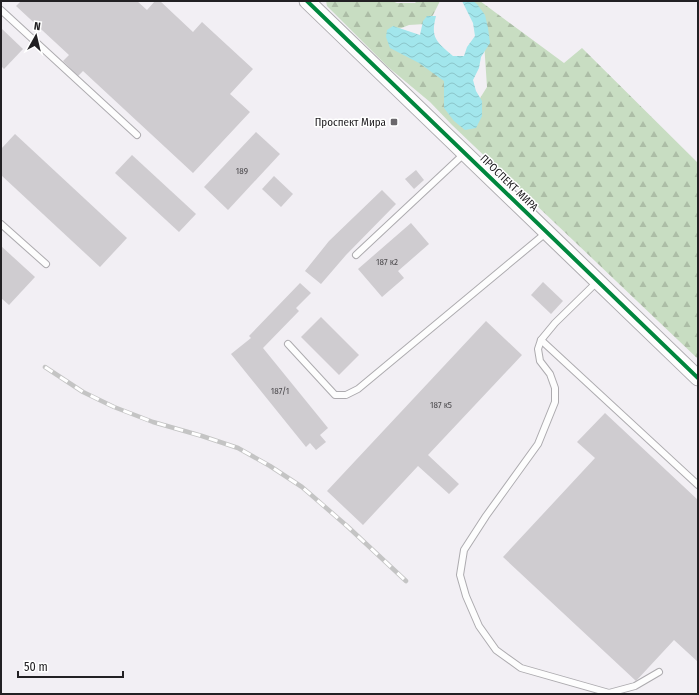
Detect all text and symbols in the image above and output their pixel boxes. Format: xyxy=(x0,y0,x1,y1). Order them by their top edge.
north arrow xyxy=(16,16,56,56)
text: N xyxy=(33,20,41,33)
place label: Проспект Мира xyxy=(315,116,386,129)
marker: Проспект Мира xyxy=(389,117,399,127)
street label: ПРОСПЕКТ МИРА xyxy=(477,152,541,214)
house number: 189 xyxy=(236,166,248,176)
house number: 187 к2 xyxy=(376,257,398,267)
house number: 187/1 xyxy=(271,386,289,396)
house number: 187 к5 xyxy=(430,400,452,410)
scale bar xyxy=(18,653,123,679)
text: 50 m xyxy=(24,660,48,674)

